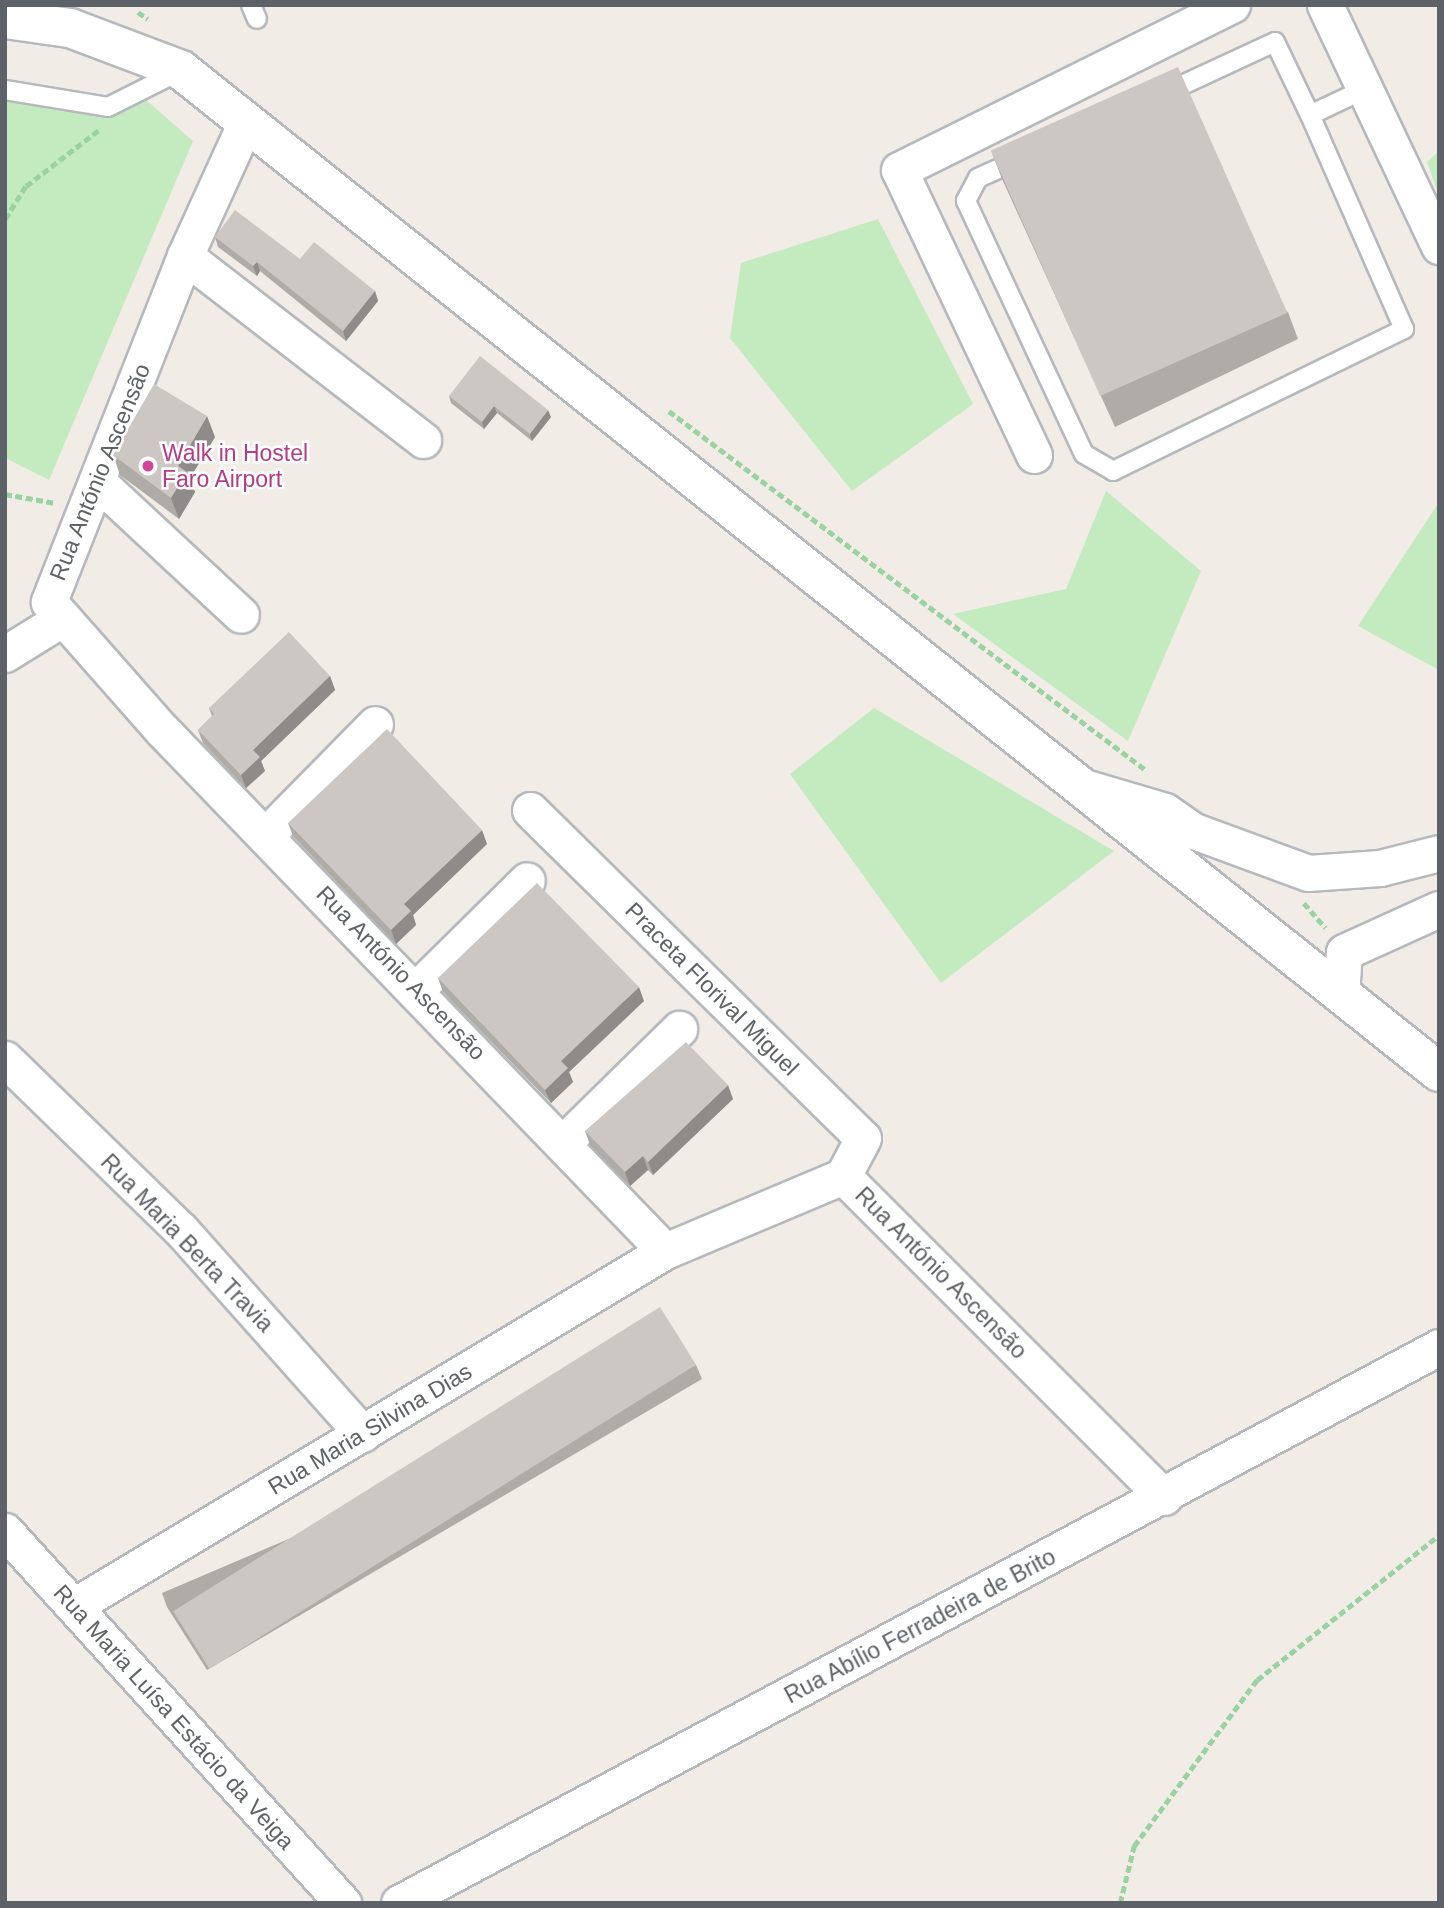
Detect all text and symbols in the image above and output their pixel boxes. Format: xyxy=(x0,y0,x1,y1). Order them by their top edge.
street label: Rua António Ascensão xyxy=(43,358,157,586)
place label: Walk in Hostel Faro Airport xyxy=(162,439,308,493)
marker: Walk in Hostel Faro Airport xyxy=(140,458,156,474)
street label: Rua António Ascensão xyxy=(310,879,492,1067)
street label: Praceta Florival Miguel xyxy=(620,897,804,1081)
street label: Rua Maria Berta Travia xyxy=(95,1148,279,1338)
street label: Rua António Ascensão xyxy=(849,1181,1033,1365)
street label: Rua Maria Silvina Dias xyxy=(263,1357,477,1501)
street label: Rua Abílio Ferradeira de Brito xyxy=(779,1542,1061,1710)
street label: Rua Maria Luísa Estácio da Veiga xyxy=(48,1579,300,1855)

